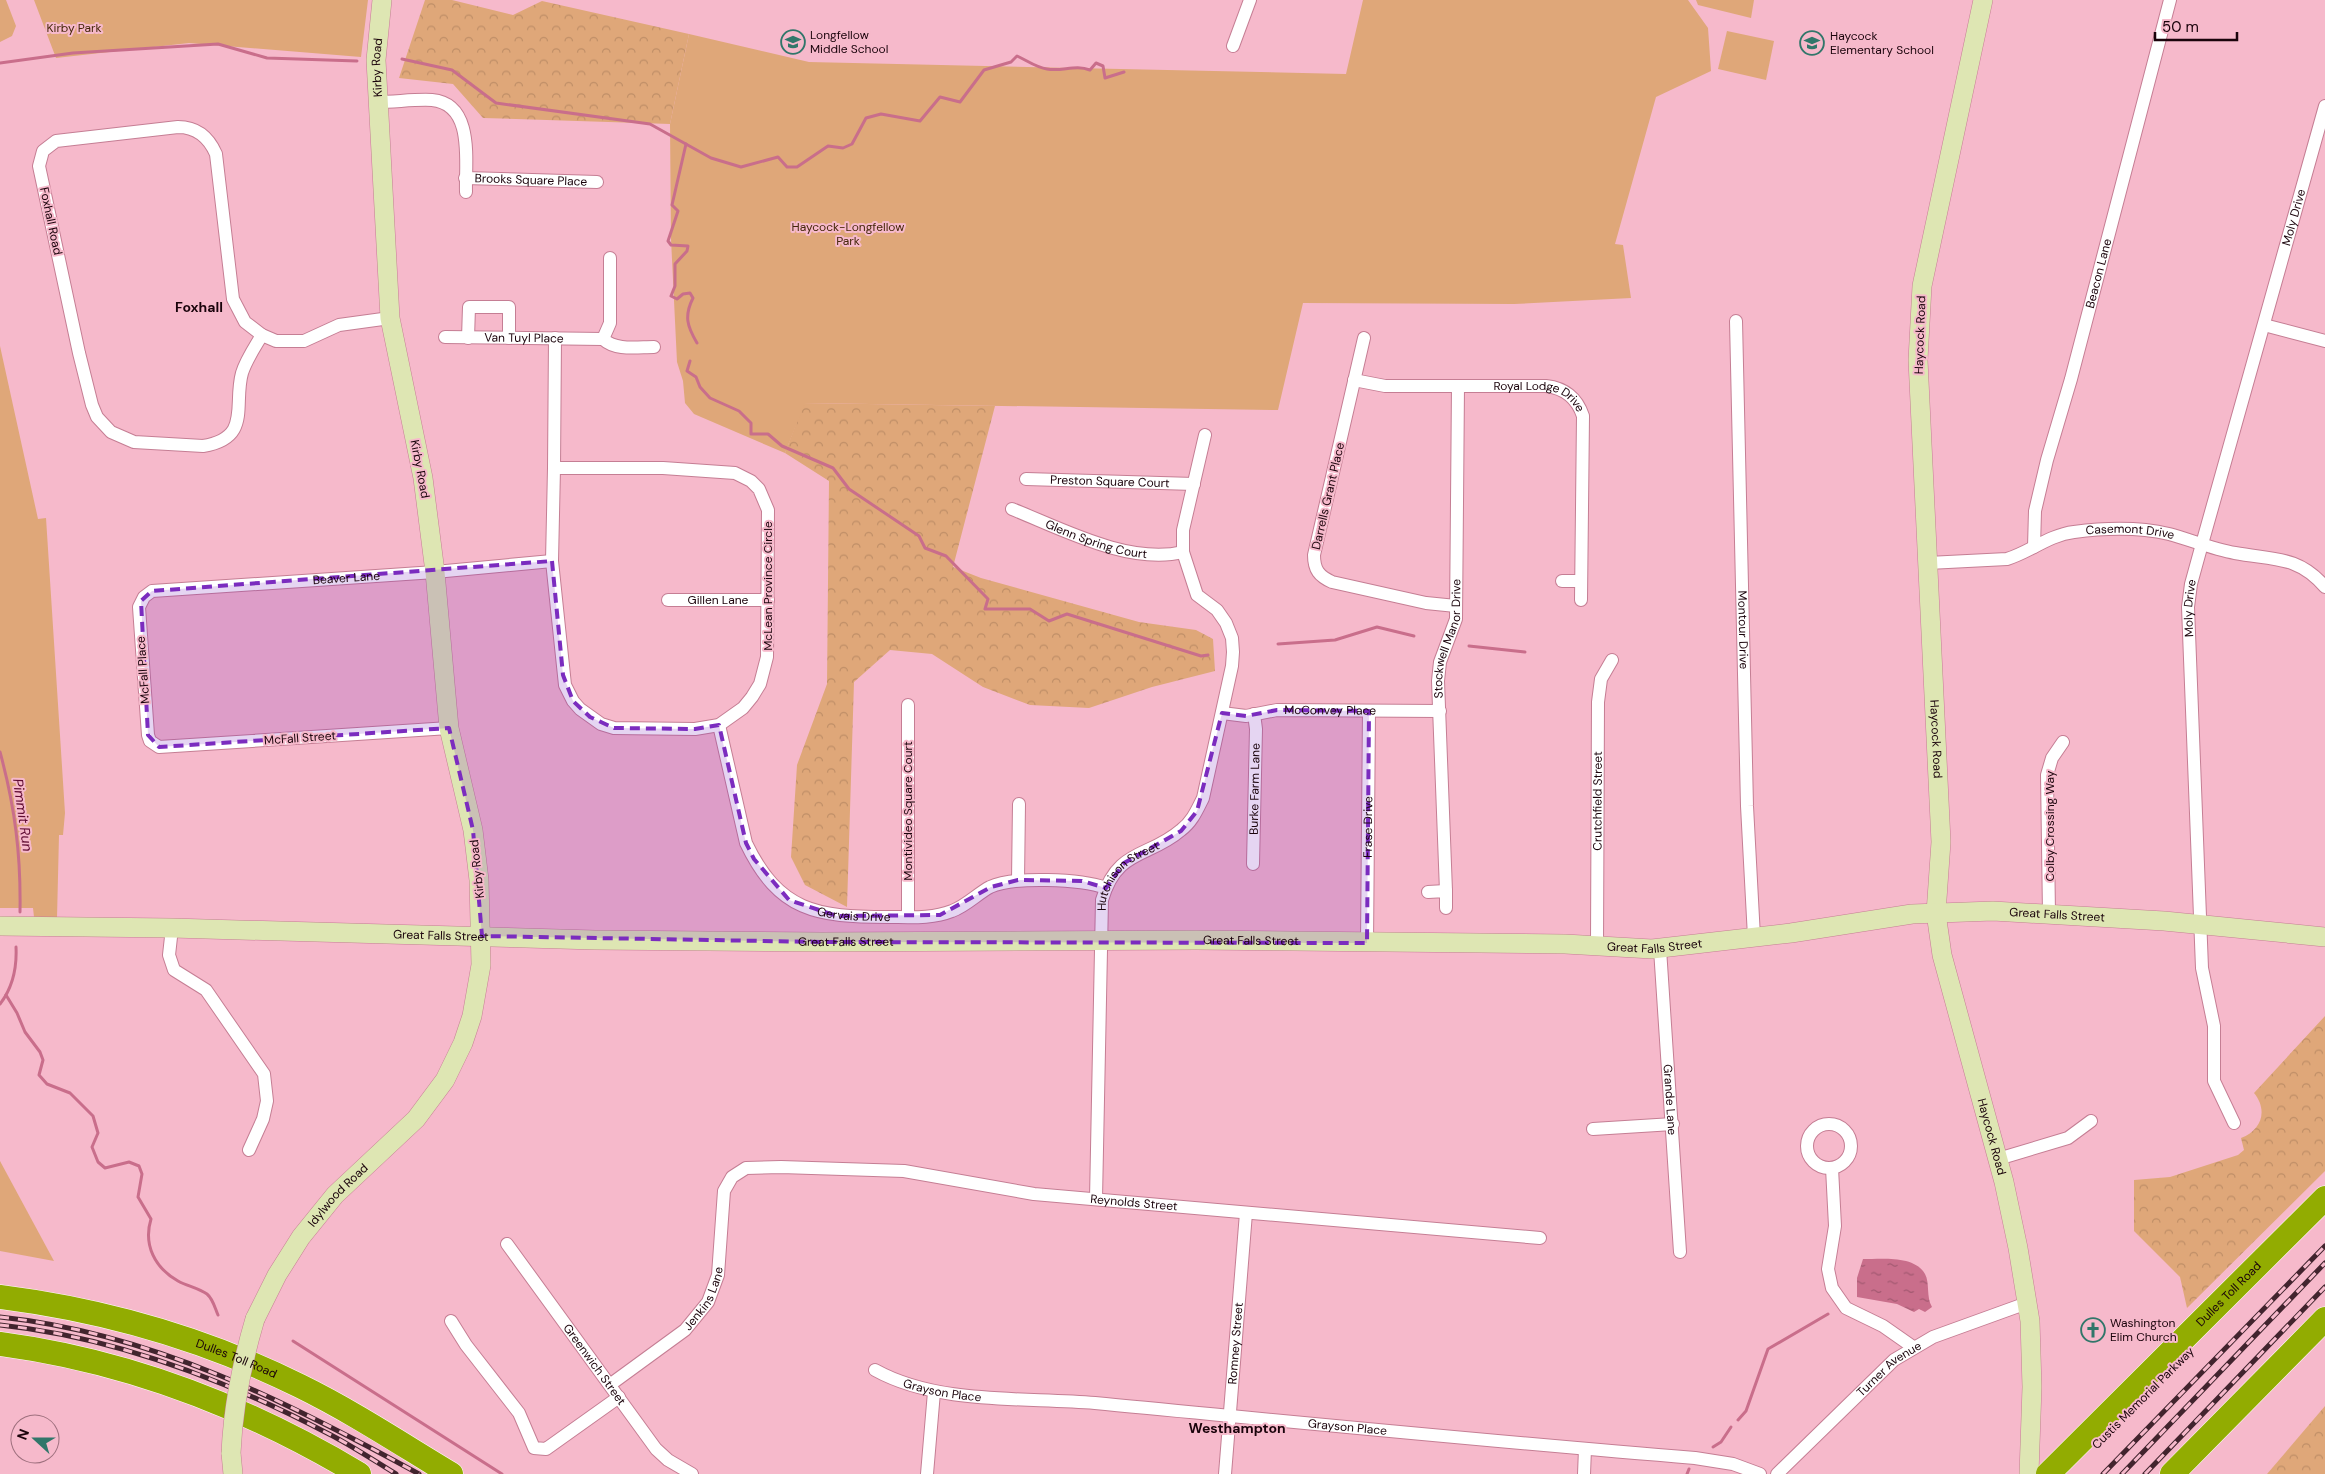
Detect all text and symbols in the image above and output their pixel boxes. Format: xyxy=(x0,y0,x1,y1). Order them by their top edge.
scale bar xyxy=(2155,10,2238,42)
text: 50 m xyxy=(2162,17,2199,37)
park label: Kirby Park xyxy=(47,20,101,36)
place label: Longfellow Middle School xyxy=(810,27,888,57)
place label: Haycock Elementary School xyxy=(1830,28,1934,58)
school or university icon: Longfellow Middle School xyxy=(780,29,806,55)
school or university icon: Haycock Elementary School xyxy=(1799,30,1825,56)
street label: Kirby Road xyxy=(368,37,386,98)
street label: Brooks Square Place xyxy=(474,170,588,190)
street label: Foxhall Road xyxy=(36,186,66,256)
street label: Moly Drive xyxy=(2278,187,2309,248)
park label: Haycock-Longfellow Park xyxy=(792,219,904,249)
street label: Beacon Lane xyxy=(2082,237,2115,310)
street label: Haycock Road xyxy=(1911,295,1929,375)
district label: Foxhall xyxy=(175,298,223,316)
street label: Van Tuyl Place xyxy=(484,329,564,347)
street label: Royal Lodge Drive xyxy=(1493,378,1588,415)
street label: Kirby Road xyxy=(407,438,433,500)
street label: Darrells Grant Place xyxy=(1308,441,1348,551)
street label: Preston Square Court xyxy=(1050,472,1170,491)
street label: Glenn Spring Court xyxy=(1043,516,1148,562)
street label: McLean Province Circle xyxy=(760,521,776,651)
street label: Casemont Drive xyxy=(2085,521,2177,543)
street label: Beaver Lane xyxy=(312,568,381,588)
street label: Moly Drive xyxy=(2180,577,2200,637)
street label: Stockwell Manor Drive xyxy=(1430,579,1464,699)
street label: Montour Drive xyxy=(1734,590,1752,670)
street label: Gillen Lane xyxy=(688,592,749,608)
street label: McFall Place xyxy=(133,635,153,704)
street label: Haycock Road xyxy=(1926,699,1946,779)
street label: McConvey Place xyxy=(1284,702,1376,719)
street label: McFall Street xyxy=(263,727,337,748)
street label: Montivideo Square Court xyxy=(900,741,916,881)
street label: Burke Farm Lane xyxy=(1246,743,1264,835)
street label: Crutchfield Street xyxy=(1589,751,1606,851)
street label: Colby Crossing Way xyxy=(2042,770,2058,881)
water label: Pimmit Run xyxy=(9,777,37,853)
street label: Frase Drive xyxy=(1360,796,1376,858)
street label: Hutchison Street xyxy=(1094,838,1162,911)
street label: Kirby Road xyxy=(466,839,488,899)
street label: Gervais Drive xyxy=(816,903,891,925)
street label: Great Falls Street xyxy=(2009,904,2106,926)
street label: Great Falls Street xyxy=(393,926,489,945)
street label: Great Falls Street xyxy=(1203,932,1299,949)
street label: Great Falls Street xyxy=(798,934,894,950)
street label: Great Falls Street xyxy=(1606,935,1703,957)
street label: Grande Lane xyxy=(1660,1064,1680,1136)
street label: Haycock Road xyxy=(1974,1097,2010,1177)
street label: Idylwood Road xyxy=(304,1160,372,1230)
street label: Reynolds Street xyxy=(1090,1191,1179,1214)
street label: Dulles Toll Road xyxy=(2193,1258,2265,1330)
street label: Jenkins Lane xyxy=(680,1266,727,1334)
street label: Romney Street xyxy=(1224,1302,1247,1385)
place label: Washington Elim Church xyxy=(2110,1315,2177,1345)
church icon: Washington Elim Church xyxy=(2080,1317,2106,1343)
street label: Greenwich Street xyxy=(560,1321,630,1409)
street label: Dulles Toll Road xyxy=(194,1335,279,1382)
street label: Turner Avenue xyxy=(1853,1338,1924,1400)
street label: Custis Memorial Parkway xyxy=(2089,1343,2198,1452)
street label: Grayson Place xyxy=(901,1375,982,1405)
north arrow xyxy=(10,1414,60,1464)
street label: Grayson Place xyxy=(1307,1415,1388,1439)
district label: Westhampton xyxy=(1188,1419,1286,1437)
text: N xyxy=(13,1426,33,1442)

